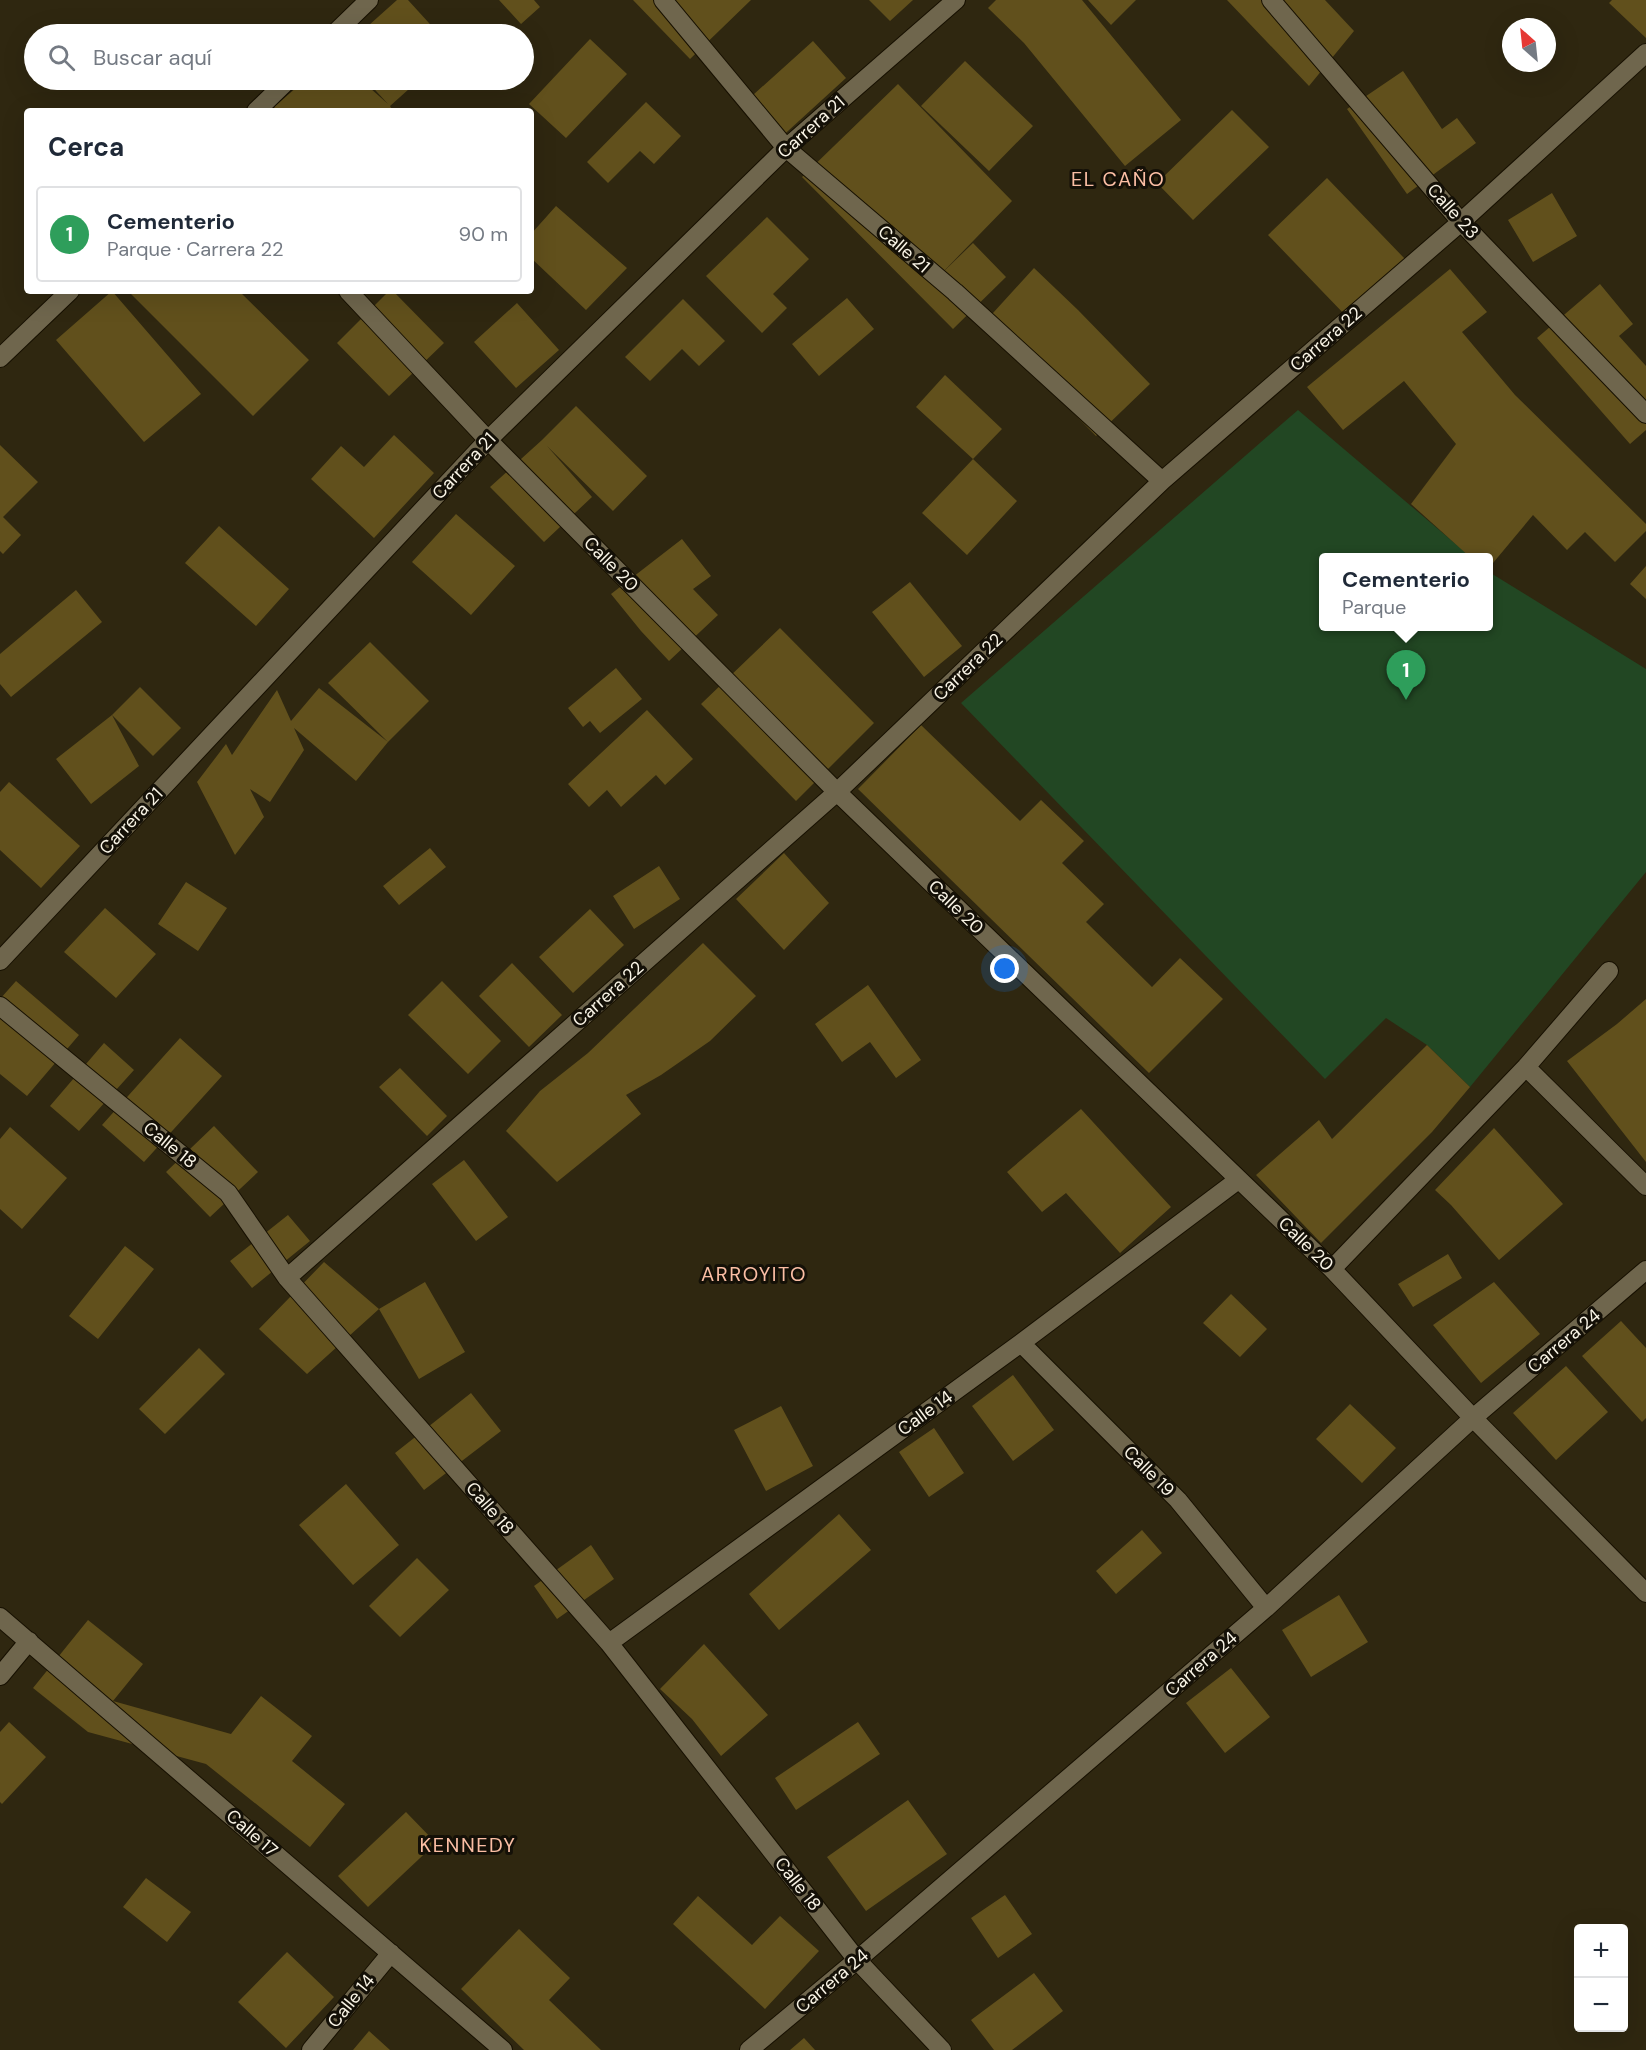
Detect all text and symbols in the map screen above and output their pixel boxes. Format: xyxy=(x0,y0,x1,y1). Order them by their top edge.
north arrow xyxy=(1502,18,1556,72)
search box xyxy=(24,24,534,90)
icon: search xyxy=(45,41,78,74)
text: Buscar aquí xyxy=(93,43,212,72)
street label: Carrera 21 xyxy=(772,90,850,164)
text: Cerca xyxy=(48,130,124,164)
district label: EL CAÑO xyxy=(1071,166,1165,192)
street label: Calle 23 xyxy=(1422,178,1484,244)
text: Cementerio xyxy=(107,207,235,236)
street label: Calle 21 xyxy=(873,220,935,278)
text: 1 xyxy=(66,221,73,247)
text: 90 m xyxy=(459,221,508,247)
text: Parque · Carrera 22 xyxy=(107,236,284,262)
street label: Carrera 22 xyxy=(1285,301,1367,377)
street label: Carrera 21 xyxy=(427,427,501,505)
street label: Calle 20 xyxy=(578,531,644,597)
popup xyxy=(1319,553,1493,631)
text: Cementerio xyxy=(1342,565,1470,594)
text: Parque xyxy=(1342,594,1406,620)
street label: Carrera 22 xyxy=(928,628,1008,706)
pin: 1 xyxy=(1386,650,1426,700)
street label: Carrera 21 xyxy=(94,782,168,860)
street label: Calle 20 xyxy=(923,875,989,939)
your location xyxy=(990,954,1019,983)
street label: Carrera 22 xyxy=(567,956,649,1032)
street label: Calle 18 xyxy=(138,1116,202,1174)
street label: Calle 20 xyxy=(1273,1212,1339,1276)
district label: ARROYITO xyxy=(701,1261,807,1287)
street label: Carrera 24 xyxy=(1523,1303,1606,1379)
street label: Calle 14 xyxy=(893,1385,957,1441)
street label: Calle 19 xyxy=(1118,1440,1180,1502)
street label: Calle 18 xyxy=(461,1477,519,1539)
street label: Carrera 24 xyxy=(1160,1626,1242,1702)
street label: Calle 17 xyxy=(221,1804,283,1862)
district label: KENNEDY xyxy=(420,1832,516,1858)
street label: Calle 18 xyxy=(769,1852,827,1916)
map controls xyxy=(1574,1924,1628,2032)
button: + xyxy=(1574,1924,1628,1978)
street label: Carrera 24 xyxy=(791,1943,874,2019)
street label: Calle 14 xyxy=(322,1969,380,2033)
button: − xyxy=(1574,1978,1628,2032)

